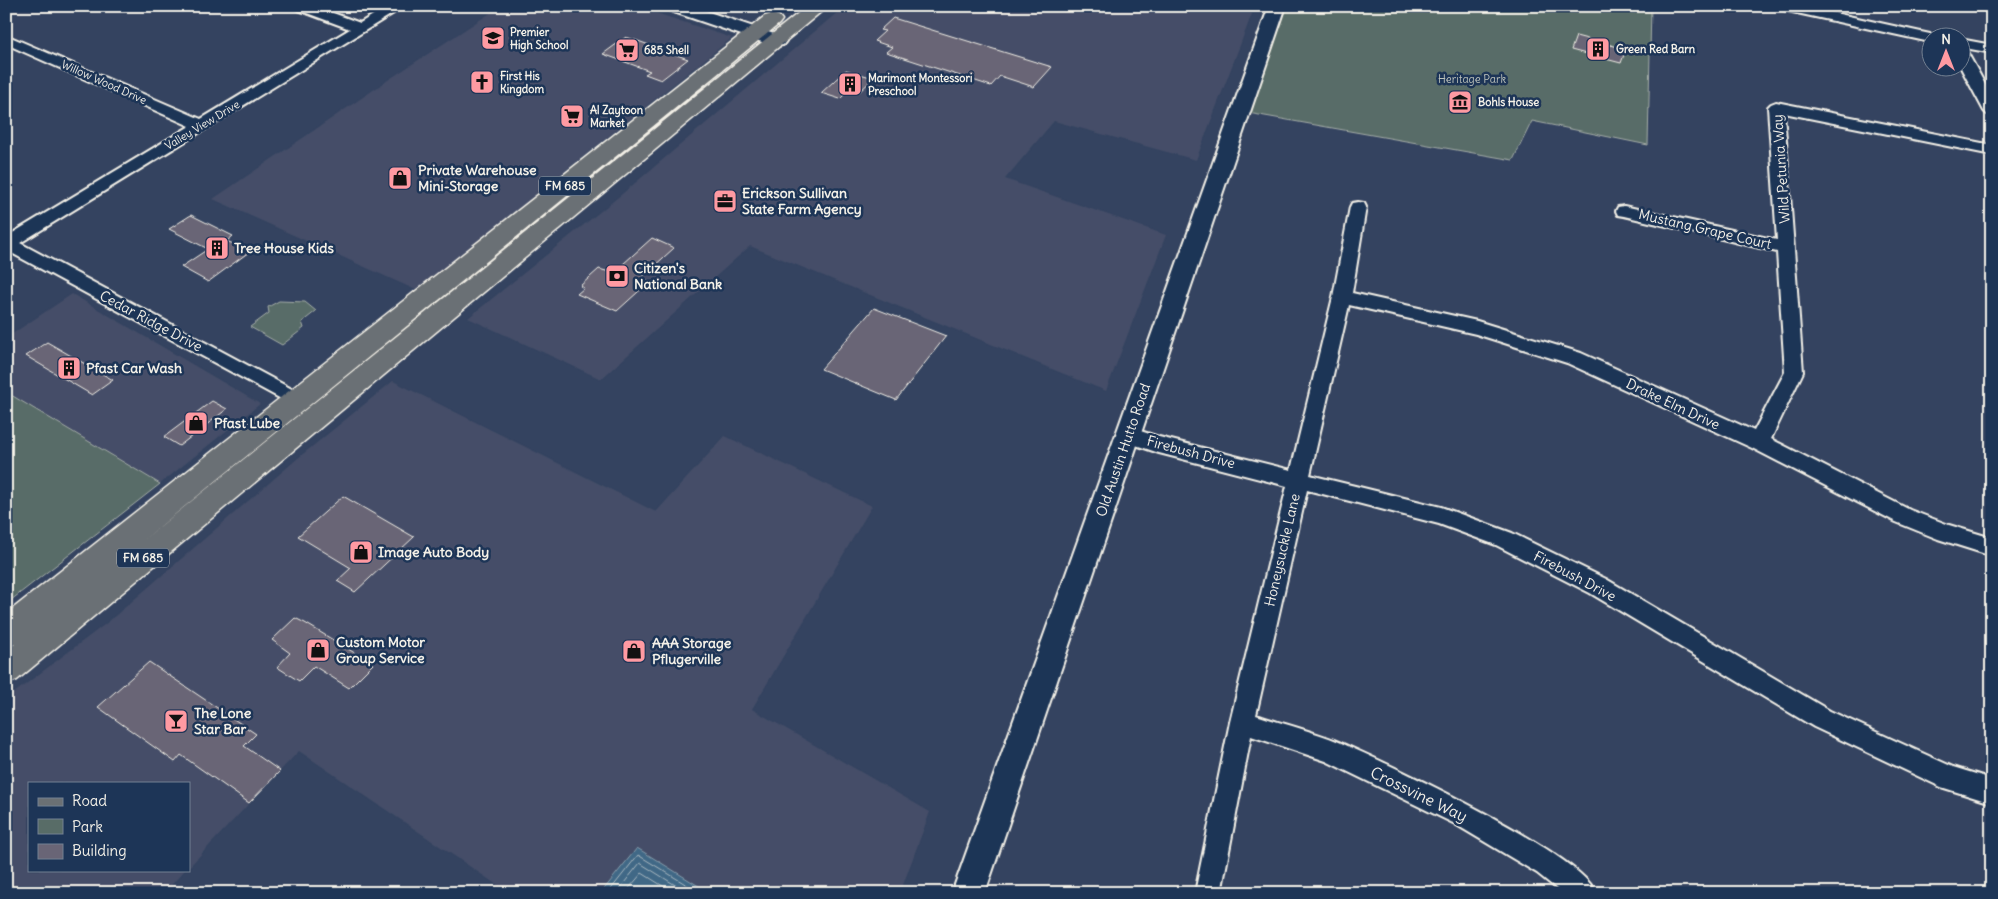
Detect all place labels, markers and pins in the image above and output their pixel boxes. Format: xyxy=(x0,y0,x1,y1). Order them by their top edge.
school or university icon: Premier High School xyxy=(480,25,506,51)
place label: Premier High School xyxy=(510,25,568,53)
building icon: Green Red Barn xyxy=(1585,36,1611,62)
supermarket icon: 685 Shell xyxy=(614,37,640,63)
place label: Green Red Barn xyxy=(1616,42,1696,56)
place label: 685 Shell xyxy=(644,43,689,57)
church icon: First His Kingdom xyxy=(469,69,495,95)
place label: First His Kingdom xyxy=(500,69,544,97)
building icon: Marimont Montessori Preschool xyxy=(837,71,863,97)
place label: Marimont Montessori Preschool xyxy=(868,71,972,98)
museum icon: Bohls House xyxy=(1447,89,1473,115)
place label: Bohls House xyxy=(1478,95,1539,109)
supermarket icon: Al Zaytoon Market xyxy=(559,103,585,129)
place label: Al Zaytoon Market xyxy=(590,103,644,130)
place label: Private Warehouse Mini-Storage xyxy=(418,161,537,195)
shop icon: Private Warehouse Mini-Storage xyxy=(387,165,413,191)
place label: Erickson Sullivan State Farm Agency xyxy=(742,184,862,218)
office icon: Erickson Sullivan State Farm Agency xyxy=(712,188,738,214)
building icon: Tree House Kids xyxy=(204,235,230,261)
place label: Tree House Kids xyxy=(234,239,334,257)
place label: Citizen's National Bank xyxy=(634,259,722,293)
bank icon: Citizen's National Bank xyxy=(604,263,630,289)
building icon: Pfast Car Wash xyxy=(56,355,82,381)
place label: Pfast Car Wash xyxy=(86,359,182,377)
shop icon: Pfast Lube xyxy=(183,410,209,436)
place label: Pfast Lube xyxy=(214,414,281,432)
shop icon: Image Auto Body xyxy=(348,539,374,565)
place label: Image Auto Body xyxy=(378,543,489,561)
place label: Custom Motor Group Service xyxy=(336,633,425,667)
place label: AAA Storage Pflugerville xyxy=(652,634,732,668)
shop icon: Custom Motor Group Service xyxy=(305,637,331,663)
shop icon: AAA Storage Pflugerville xyxy=(621,638,647,664)
place label: The Lone Star Bar xyxy=(194,704,252,738)
bar icon: The Lone Star Bar xyxy=(163,708,189,734)

